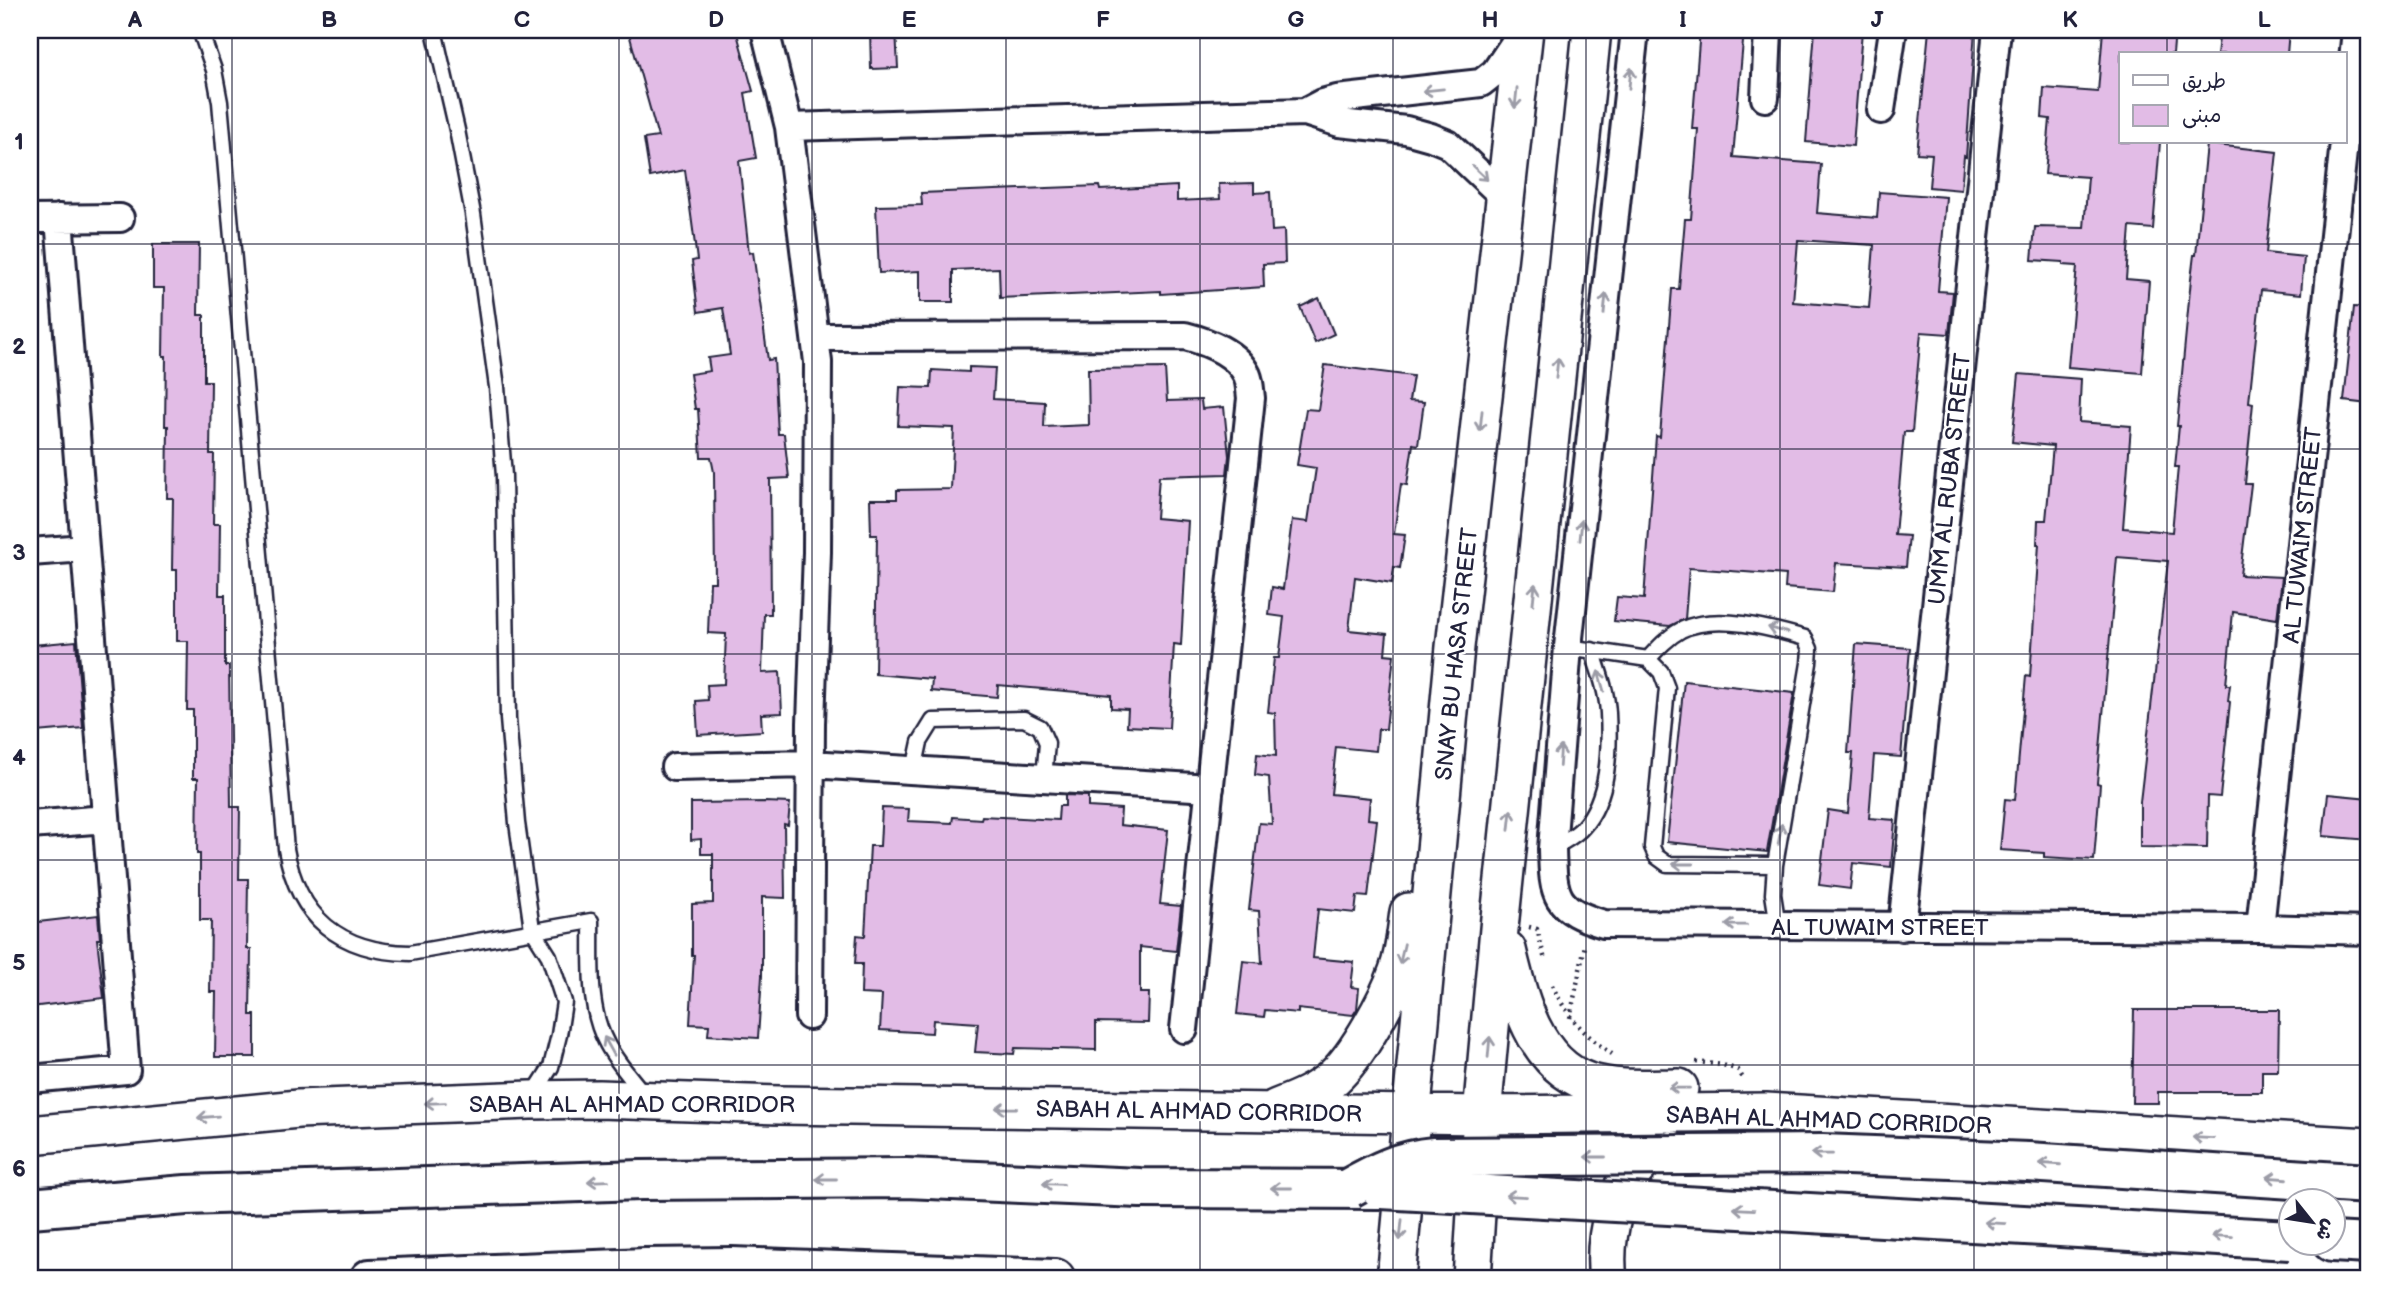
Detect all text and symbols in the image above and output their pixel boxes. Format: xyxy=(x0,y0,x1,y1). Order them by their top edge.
text: A xyxy=(127,6,143,34)
text: B xyxy=(321,6,337,34)
text: C xyxy=(514,6,530,34)
text: D xyxy=(708,6,724,34)
text: E xyxy=(902,6,917,34)
text: F xyxy=(1096,6,1110,34)
text: G xyxy=(1288,6,1305,34)
text: H xyxy=(1481,6,1499,34)
text: I xyxy=(1679,6,1687,34)
text: J xyxy=(1871,6,1884,34)
text: K xyxy=(2062,6,2078,34)
text: L xyxy=(2257,6,2271,34)
legend xyxy=(2119,52,2346,144)
one-way arrow xyxy=(1624,67,1637,89)
text: طريق xyxy=(2182,69,2226,94)
one-way arrow xyxy=(1422,83,1445,96)
one-way arrow xyxy=(1510,86,1523,108)
text: مبنى xyxy=(2182,103,2221,129)
text: 1 xyxy=(14,128,24,156)
one-way arrow xyxy=(1471,165,1489,181)
one-way arrow xyxy=(1599,293,1612,316)
text: 2 xyxy=(12,333,26,361)
street label: UMM AL RUBA STREET xyxy=(1923,352,1977,606)
one-way arrow xyxy=(1550,357,1563,379)
one-way arrow xyxy=(1474,409,1487,432)
street label: AL TUWAIM STREET xyxy=(2278,425,2328,645)
one-way arrow xyxy=(1575,519,1588,542)
street label: SNAY BU HASA STREET xyxy=(1430,526,1484,782)
text: 3 xyxy=(12,539,26,567)
one-way arrow xyxy=(1527,583,1540,606)
one-way arrow xyxy=(1768,623,1790,636)
one-way arrow xyxy=(1594,670,1607,692)
text: 4 xyxy=(12,744,26,772)
one-way arrow xyxy=(1554,746,1567,768)
one-way arrow xyxy=(1504,809,1517,832)
one-way arrow xyxy=(1774,823,1788,846)
one-way arrow xyxy=(1671,857,1694,871)
street label: AL TUWAIM STREET xyxy=(1771,914,1989,942)
one-way arrow xyxy=(1724,918,1747,932)
one-way arrow xyxy=(1395,942,1409,965)
text: 5 xyxy=(12,949,26,977)
one-way arrow xyxy=(602,1036,616,1056)
one-way arrow xyxy=(1483,1036,1496,1059)
one-way arrow xyxy=(1667,1082,1690,1095)
street label: SABAH AL AHMAD CORRIDOR xyxy=(469,1091,795,1119)
street label: SABAH AL AHMAD CORRIDOR xyxy=(1036,1095,1362,1129)
one-way arrow xyxy=(424,1097,447,1110)
one-way arrow xyxy=(994,1101,1017,1115)
street label: SABAH AL AHMAD CORRIDOR xyxy=(1665,1101,1992,1141)
one-way arrow xyxy=(198,1111,220,1124)
one-way arrow xyxy=(2192,1131,2215,1144)
one-way arrow xyxy=(1811,1148,1834,1161)
one-way arrow xyxy=(1584,1150,1607,1164)
text: 6 xyxy=(12,1155,26,1183)
one-way arrow xyxy=(2038,1157,2061,1170)
one-way arrow xyxy=(2266,1171,2288,1184)
one-way arrow xyxy=(815,1172,838,1186)
one-way arrow xyxy=(587,1175,610,1188)
one-way arrow xyxy=(1042,1178,1065,1191)
one-way arrow xyxy=(1269,1181,1292,1195)
north arrow xyxy=(2276,1186,2346,1256)
one-way arrow xyxy=(1505,1190,1528,1203)
one-way arrow xyxy=(1733,1202,1755,1215)
text: ش xyxy=(2310,1215,2341,1245)
one-way arrow xyxy=(1984,1216,2007,1229)
one-way arrow xyxy=(1394,1218,1407,1241)
one-way arrow xyxy=(2211,1229,2234,1242)

